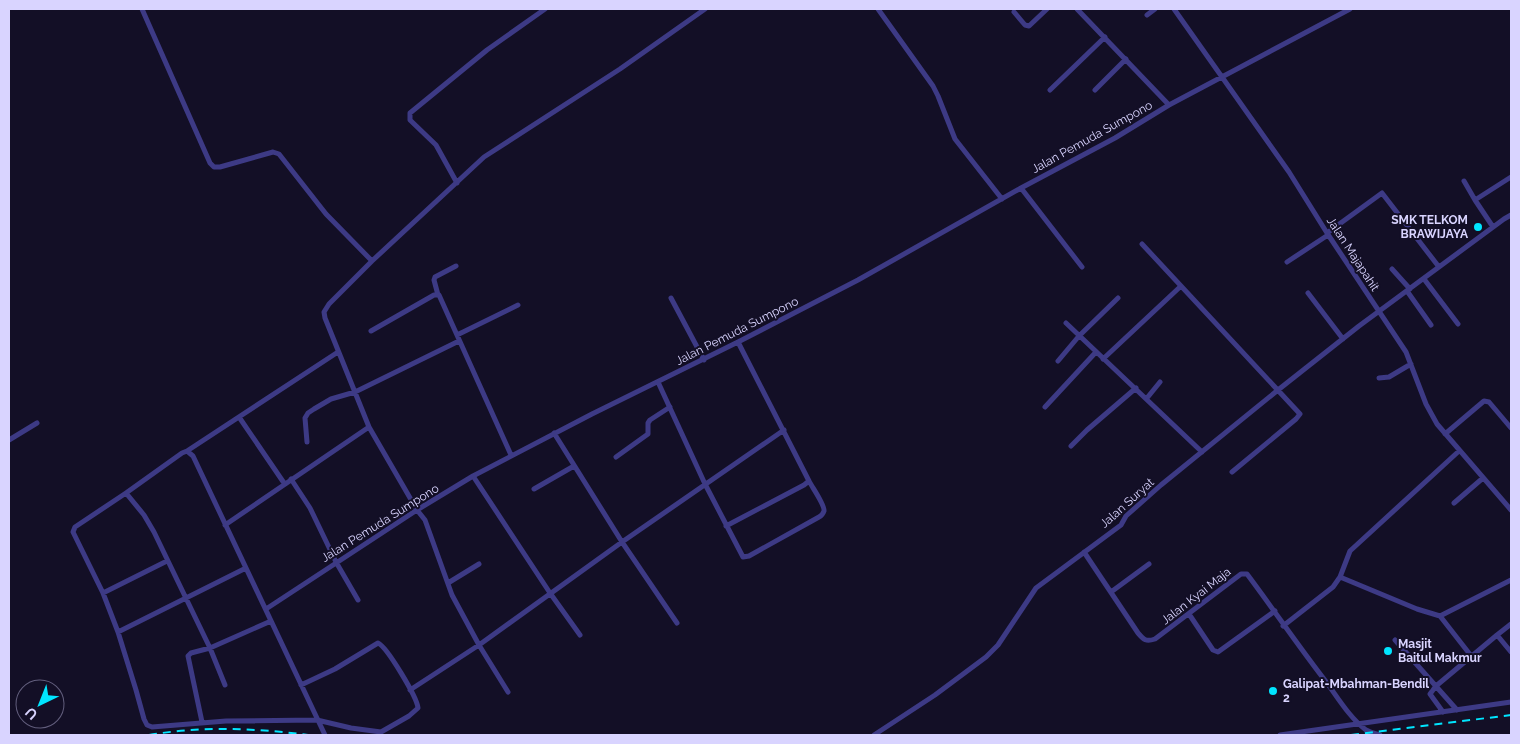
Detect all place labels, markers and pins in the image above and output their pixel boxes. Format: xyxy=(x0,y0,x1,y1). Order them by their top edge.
place label: SMK TELKOM BRAWIJAYA xyxy=(1391,213,1469,241)
marker: SMK TELKOM BRAWIJAYA xyxy=(1472,221,1484,233)
place label: Masjit Baitul Makmur xyxy=(1398,637,1482,665)
marker: Masjit Baitul Makmur xyxy=(1382,645,1394,657)
place label: Galipat-Mbahman-Bendil 2 xyxy=(1283,677,1429,705)
marker: Galipat-Mbahman-Bendil 2 xyxy=(1267,685,1279,697)

